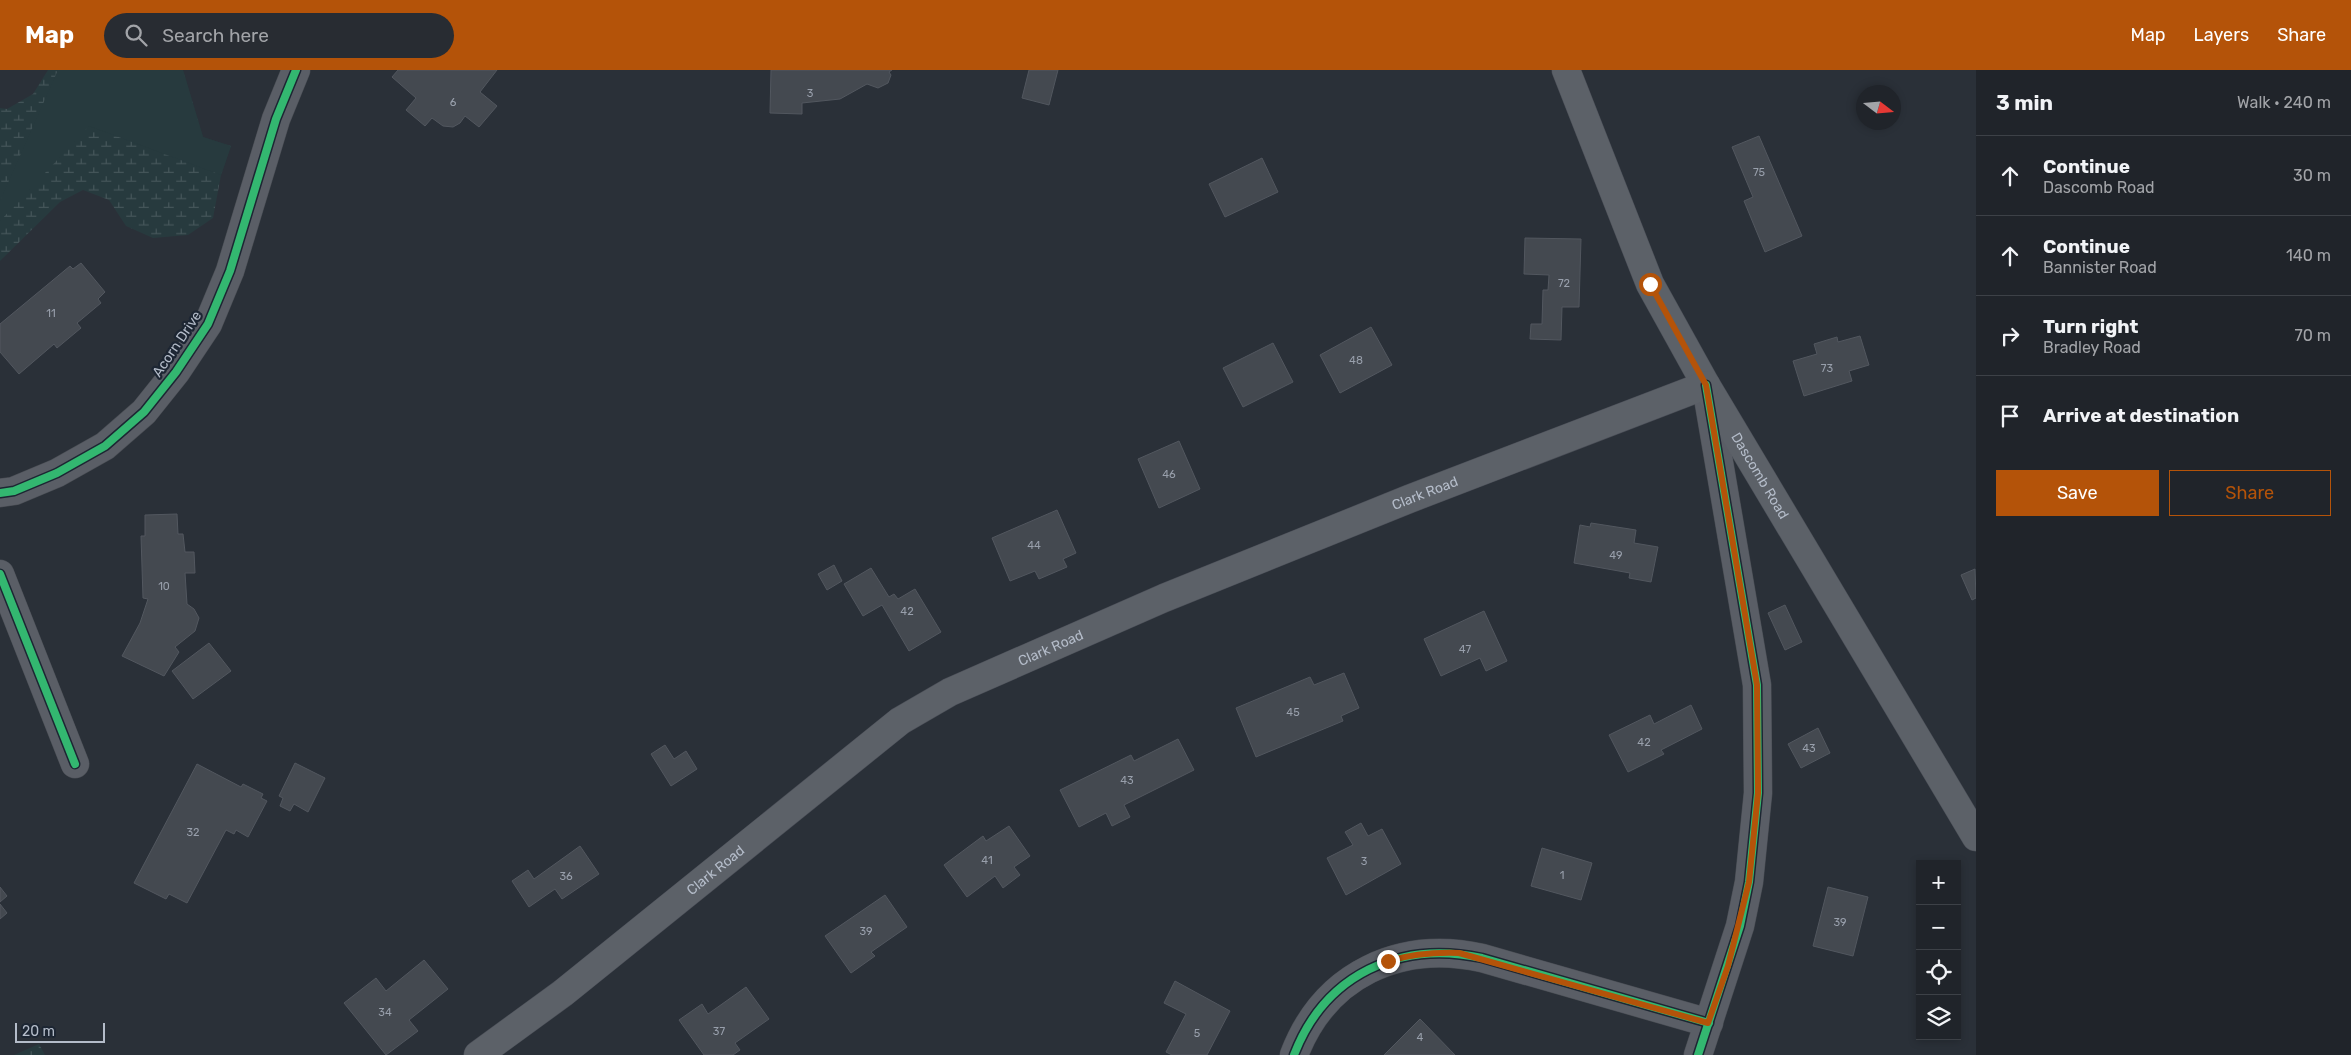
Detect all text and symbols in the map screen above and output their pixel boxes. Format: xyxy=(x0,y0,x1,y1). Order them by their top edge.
search box xyxy=(104,13,454,58)
text: Map xyxy=(25,21,74,49)
icon: search xyxy=(122,21,150,49)
text: Search here xyxy=(162,24,269,47)
text: Map xyxy=(2131,24,2166,46)
text: Layers xyxy=(2194,24,2249,46)
text: Share xyxy=(2277,24,2326,46)
north arrow xyxy=(1856,85,1901,130)
house number: 3 xyxy=(807,87,814,100)
text: 3 min xyxy=(1996,90,2053,115)
text: Walk · 240 m xyxy=(2237,93,2331,112)
house number: 6 xyxy=(450,96,457,109)
text: Continue xyxy=(2043,155,2130,178)
icon: ahead xyxy=(1996,162,2024,190)
house number: 75 xyxy=(1753,166,1766,179)
text: 30 m xyxy=(2293,166,2331,185)
text: Dascomb Road xyxy=(2043,178,2155,197)
text: Continue xyxy=(2043,235,2130,258)
icon: ahead xyxy=(1996,242,2024,270)
text: 140 m xyxy=(2286,246,2331,265)
text: Bannister Road xyxy=(2043,258,2157,277)
route start xyxy=(1639,273,1662,296)
house number: 72 xyxy=(1558,277,1570,290)
house number: 11 xyxy=(46,307,56,320)
street label: Acorn Drive xyxy=(149,308,205,380)
text: Turn right xyxy=(2043,315,2138,338)
icon: right xyxy=(1996,322,2024,350)
text: 70 m xyxy=(2294,326,2331,345)
text: Bradley Road xyxy=(2043,338,2141,357)
house number: 48 xyxy=(1349,354,1363,367)
house number: 73 xyxy=(1821,362,1834,375)
icon: arrive xyxy=(1996,402,2024,430)
text: Arrive at destination xyxy=(2043,404,2239,427)
street label: Dascomb Road xyxy=(1728,429,1793,522)
house number: 46 xyxy=(1162,468,1176,481)
button: Save xyxy=(1996,470,2159,516)
button: Share xyxy=(2169,470,2331,516)
street label: Clark Road xyxy=(1389,473,1460,514)
house number: 44 xyxy=(1027,539,1041,552)
house number: 49 xyxy=(1609,549,1623,562)
house number: 10 xyxy=(158,580,170,593)
house number: 42 xyxy=(900,605,914,618)
street label: Clark Road xyxy=(1015,626,1086,670)
house number: 47 xyxy=(1459,643,1471,656)
house number: 45 xyxy=(1286,706,1300,719)
house number: 42 xyxy=(1637,736,1651,749)
house number: 43 xyxy=(1802,742,1816,755)
house number: 43 xyxy=(1120,774,1134,787)
house number: 32 xyxy=(186,826,200,839)
street label: Clark Road xyxy=(683,842,748,898)
house number: 41 xyxy=(981,854,993,867)
house number: 3 xyxy=(1361,855,1368,868)
map controls xyxy=(1916,860,1961,1040)
button: + xyxy=(1916,860,1961,905)
house number: 1 xyxy=(1560,869,1564,882)
house number: 36 xyxy=(559,870,573,883)
button: − xyxy=(1916,905,1961,950)
house number: 39 xyxy=(1833,916,1847,929)
house number: 39 xyxy=(859,925,873,938)
route end xyxy=(1377,950,1400,973)
button: locate xyxy=(1916,950,1961,995)
button: layers xyxy=(1916,995,1961,1040)
house number: 34 xyxy=(378,1006,392,1019)
scale bar xyxy=(15,1020,105,1043)
text: 20 m xyxy=(22,1023,55,1040)
house number: 37 xyxy=(713,1025,725,1038)
house number: 5 xyxy=(1194,1027,1201,1040)
house number: 4 xyxy=(1417,1031,1424,1044)

